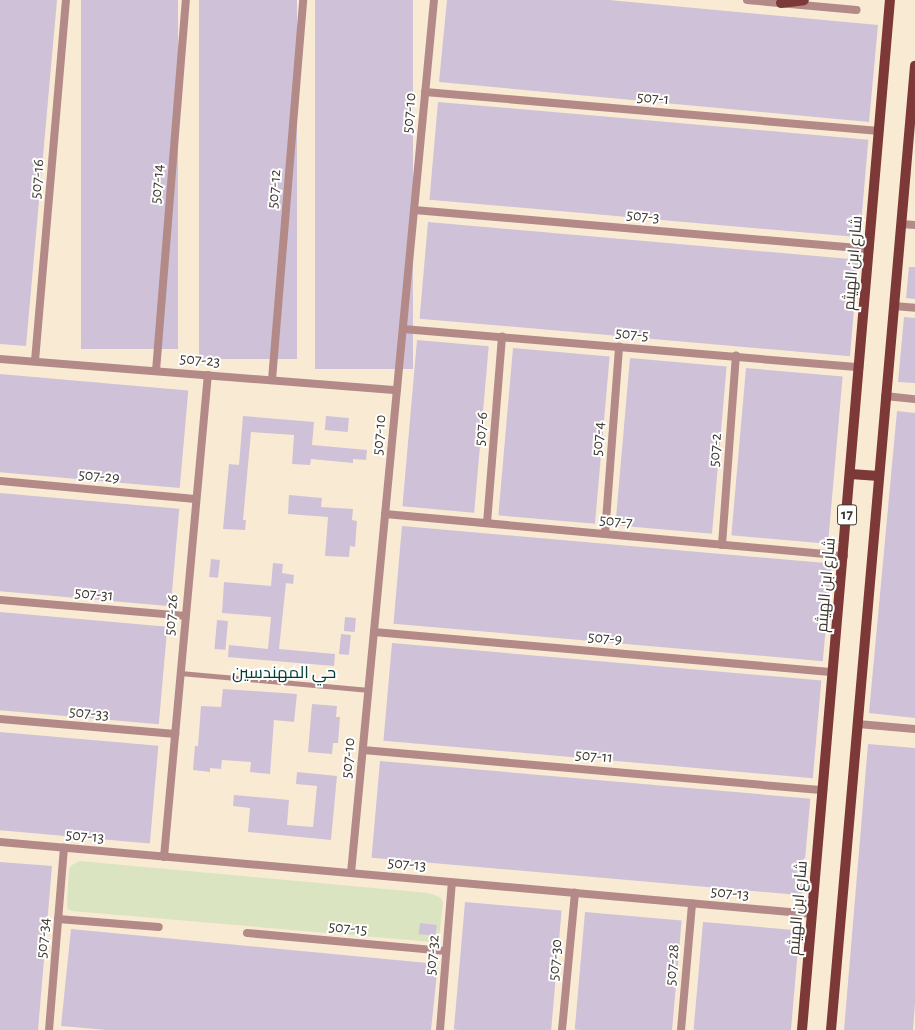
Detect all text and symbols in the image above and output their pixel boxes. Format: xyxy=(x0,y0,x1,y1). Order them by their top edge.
street label: 507-1 xyxy=(636,87,670,109)
street label: 507-10 xyxy=(398,92,420,134)
street label: 507-16 xyxy=(26,158,48,200)
street label: 507-14 xyxy=(146,163,168,205)
street label: 507-12 xyxy=(263,168,285,210)
street label: 507-3 xyxy=(626,205,660,227)
street label: شارع ابن الهيثم xyxy=(839,215,867,311)
street label: 507-5 xyxy=(615,323,649,345)
street label: 507-23 xyxy=(179,349,221,371)
street label: 507-6 xyxy=(470,411,492,447)
street label: 507-10 xyxy=(368,414,390,456)
street label: 507-4 xyxy=(587,421,609,457)
street label: 507-2 xyxy=(704,432,726,468)
street label: 507-29 xyxy=(77,465,121,487)
road number: 17 xyxy=(837,502,857,528)
street label: 507-7 xyxy=(599,510,633,532)
street label: شارع ابن الهيثم xyxy=(812,537,840,633)
street label: 507-31 xyxy=(74,583,114,605)
street label: 507-26 xyxy=(160,593,182,637)
street label: 507-9 xyxy=(587,627,623,649)
district label: حي المهندسين xyxy=(232,663,336,683)
street label: 507-33 xyxy=(68,702,110,724)
street label: 507-10 xyxy=(337,737,359,779)
street label: 507-11 xyxy=(574,745,614,767)
street label: 507-13 xyxy=(65,825,105,847)
street label: 507-13 xyxy=(387,853,427,875)
street label: شارع ابن الهيثم xyxy=(784,860,812,956)
street label: 507-13 xyxy=(710,882,750,904)
street label: 507-34 xyxy=(32,917,54,959)
street label: 507-15 xyxy=(328,917,368,939)
street label: 507-32 xyxy=(421,934,443,976)
street label: 507-30 xyxy=(544,938,566,982)
street label: 507-28 xyxy=(661,943,683,987)

